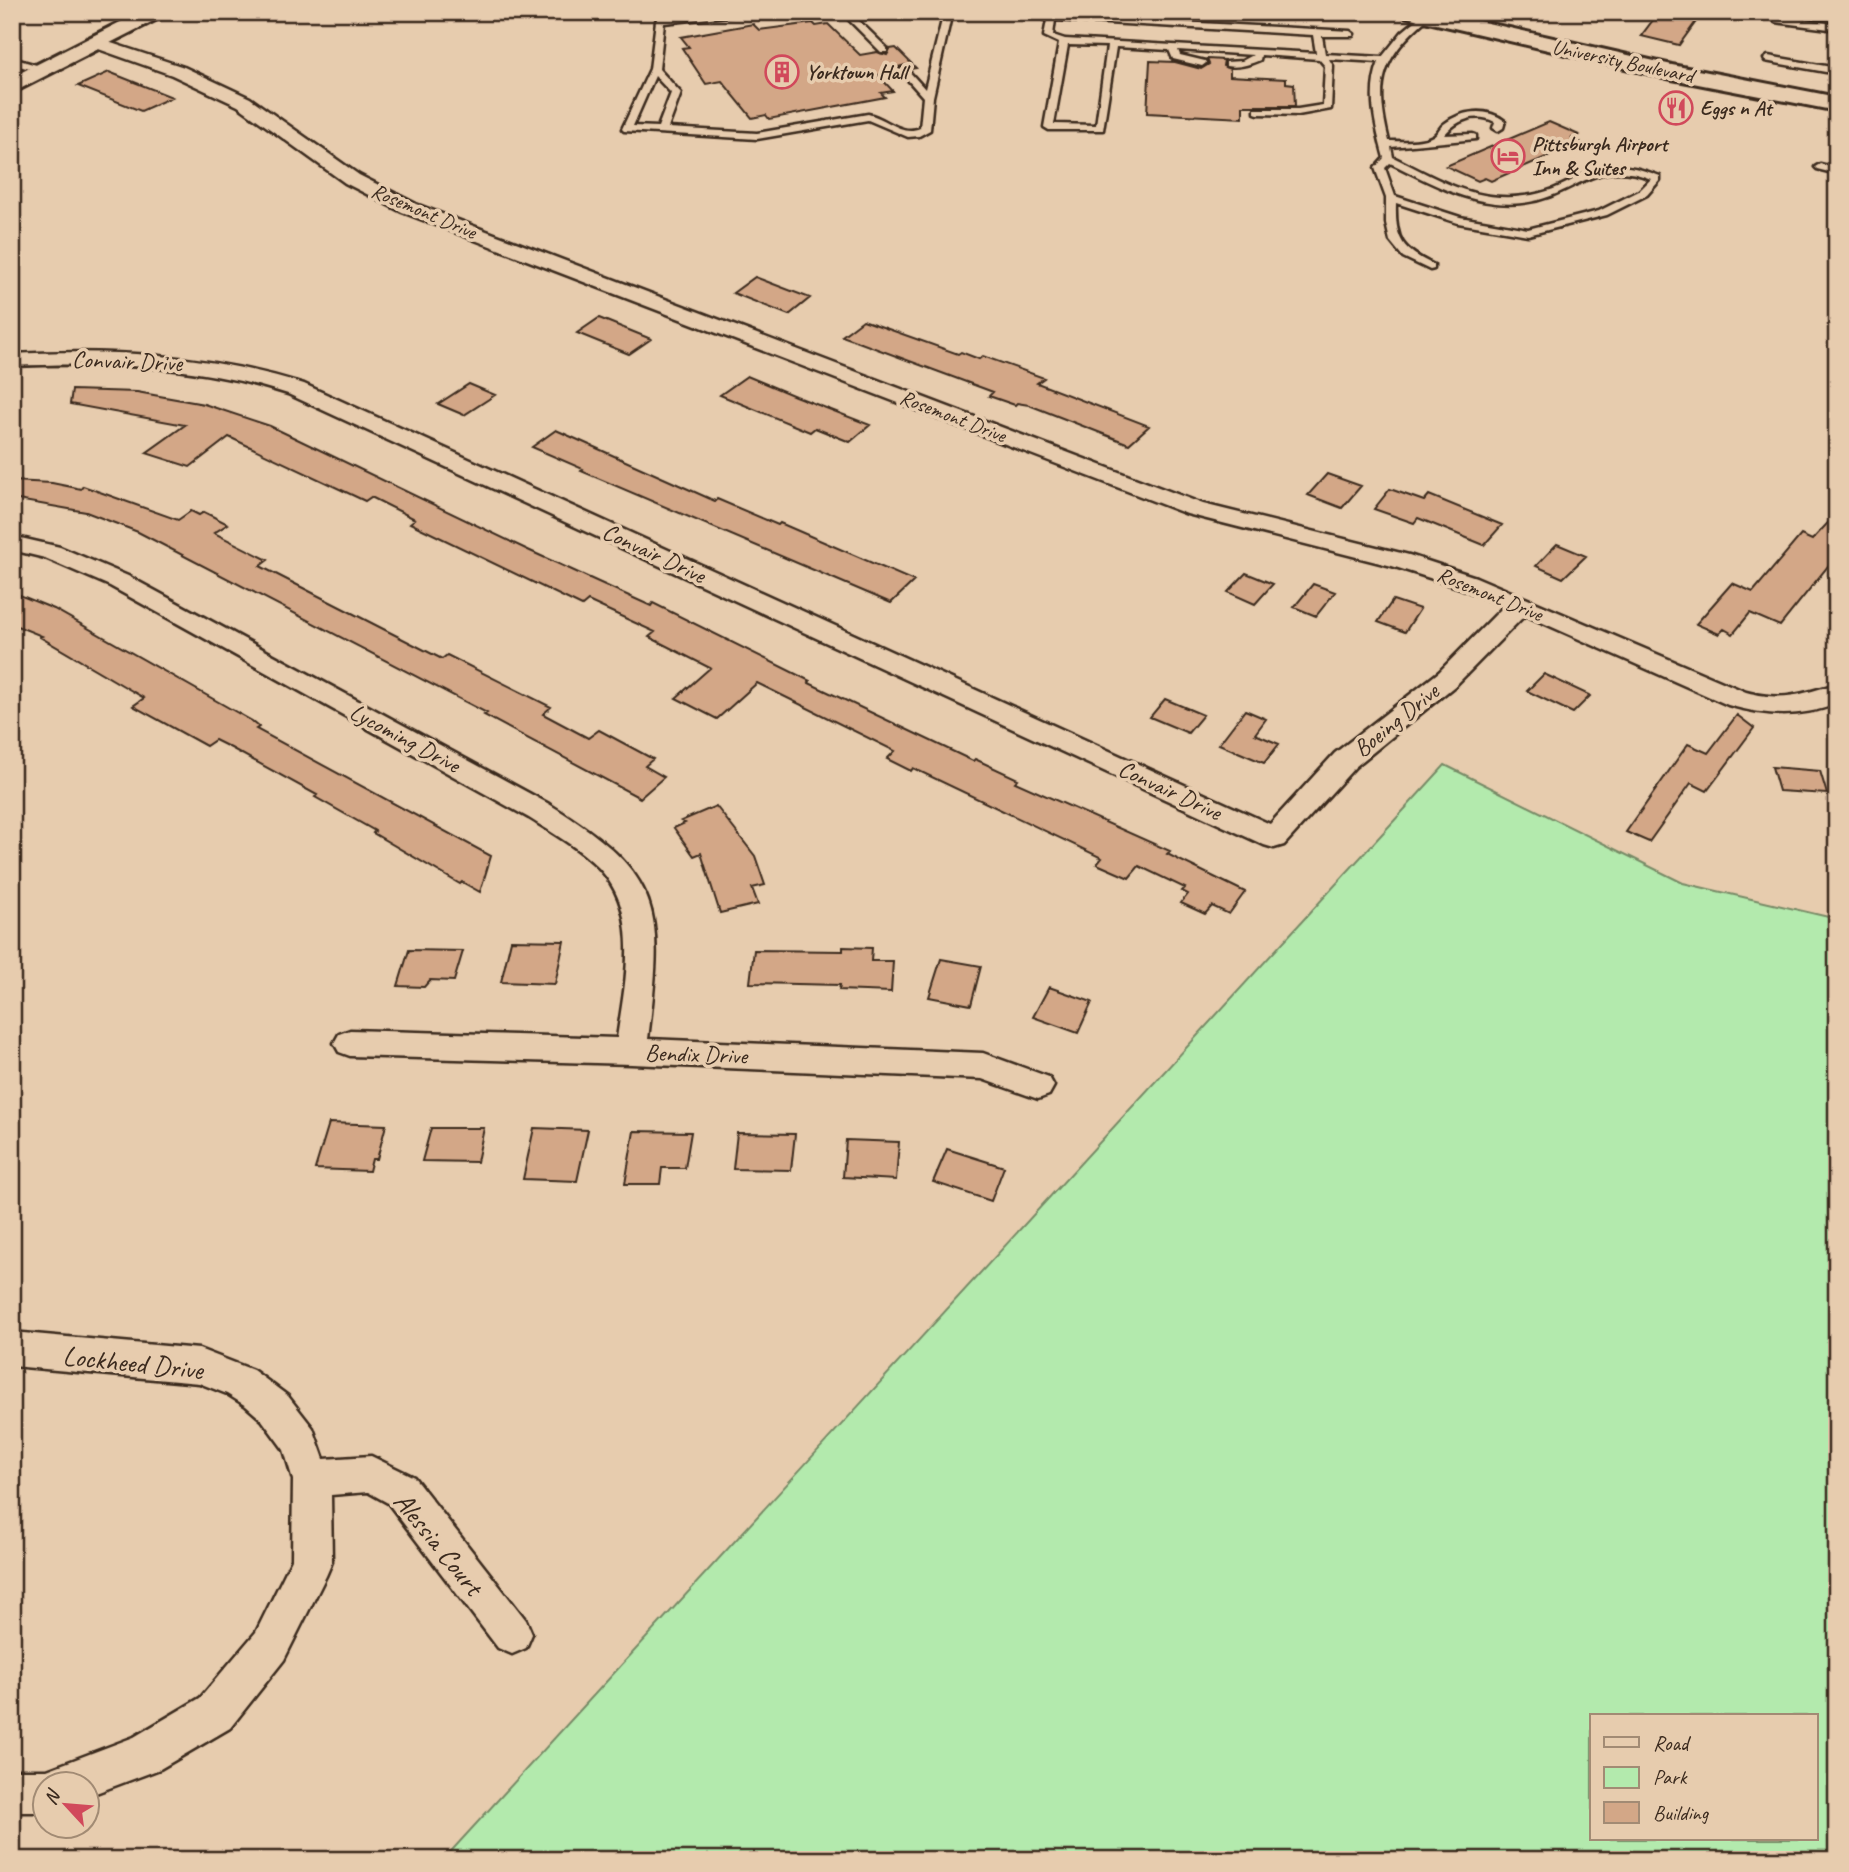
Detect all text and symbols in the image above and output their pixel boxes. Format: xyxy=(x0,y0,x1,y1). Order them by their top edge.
street label: University Boulevard xyxy=(1550,33,1700,89)
building icon: Yorktown Hall xyxy=(763,53,801,91)
place label: Yorktown Hall xyxy=(806,59,911,85)
restaurant icon: Eggs n At xyxy=(1657,89,1695,127)
place label: Eggs n At xyxy=(1700,95,1774,121)
place label: Pittsburgh Airport Inn & Suites xyxy=(1532,131,1670,181)
hotel icon: Pittsburgh Airport Inn & Suites xyxy=(1489,137,1527,175)
street label: Rosemont Drive xyxy=(368,177,482,245)
street label: Convair Drive xyxy=(71,344,185,378)
street label: Rosemont Drive xyxy=(896,384,1011,449)
street label: Convair Drive xyxy=(598,516,712,591)
street label: Rosemont Drive xyxy=(1433,561,1548,627)
street label: Boeing Drive xyxy=(1347,675,1447,764)
street label: Lycoming Drive xyxy=(345,696,467,781)
street label: Convair Drive xyxy=(1114,753,1228,828)
street label: Bendix Drive xyxy=(644,1037,750,1071)
street label: Lockheed Drive xyxy=(61,1338,207,1387)
street label: Alessia Court xyxy=(386,1484,493,1604)
legend xyxy=(1590,1714,1818,1840)
text: Road xyxy=(1653,1730,1692,1756)
text: Park xyxy=(1653,1764,1688,1790)
north arrow xyxy=(32,1770,102,1840)
text: N xyxy=(38,1785,66,1809)
text: Building xyxy=(1653,1800,1710,1826)

